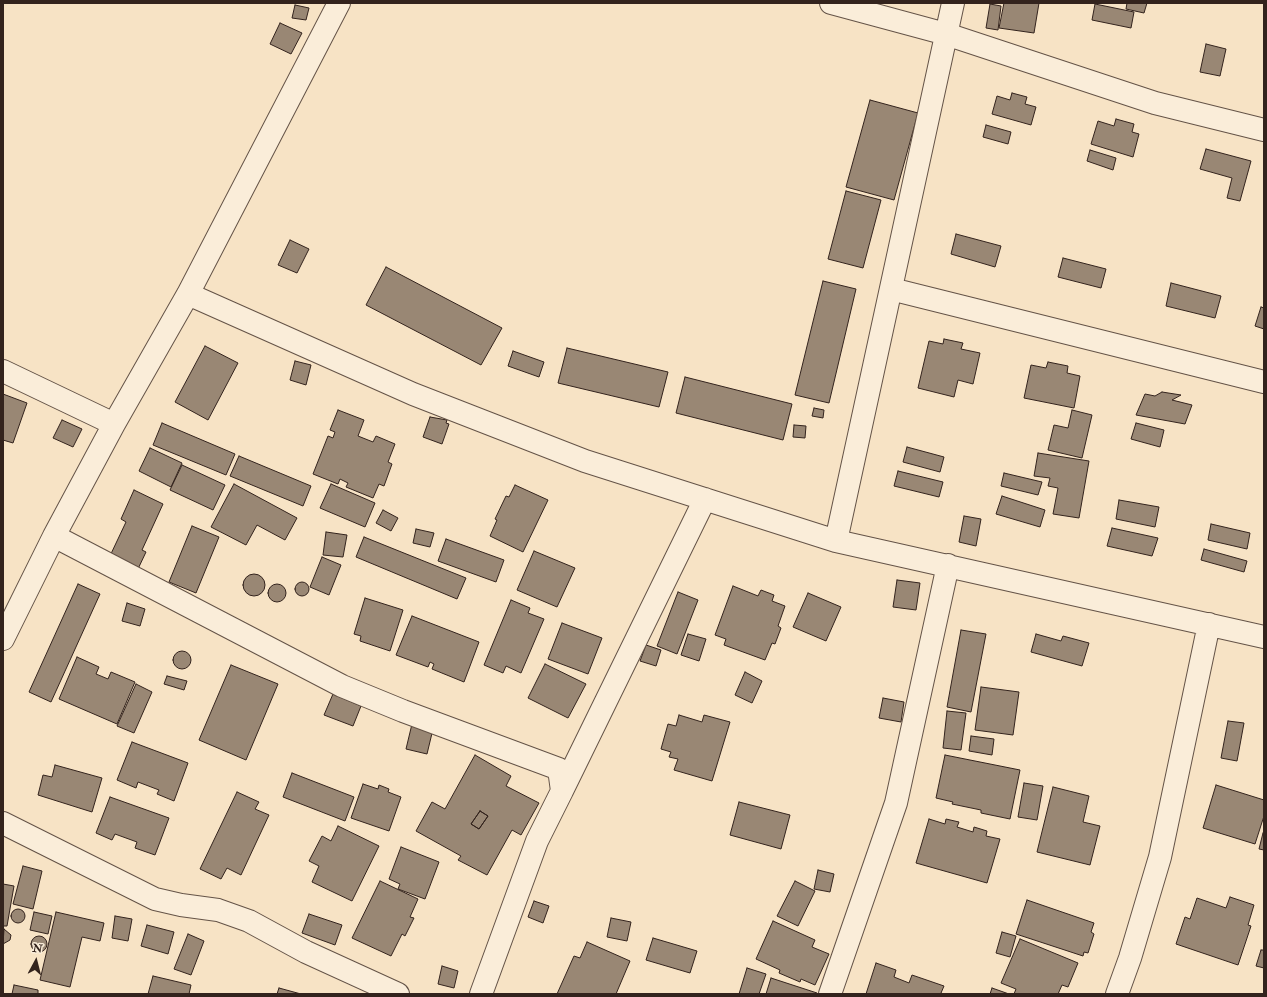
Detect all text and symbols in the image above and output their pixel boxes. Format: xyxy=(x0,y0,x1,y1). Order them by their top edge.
north arrow xyxy=(16,941,56,981)
text: N xyxy=(32,942,43,956)

